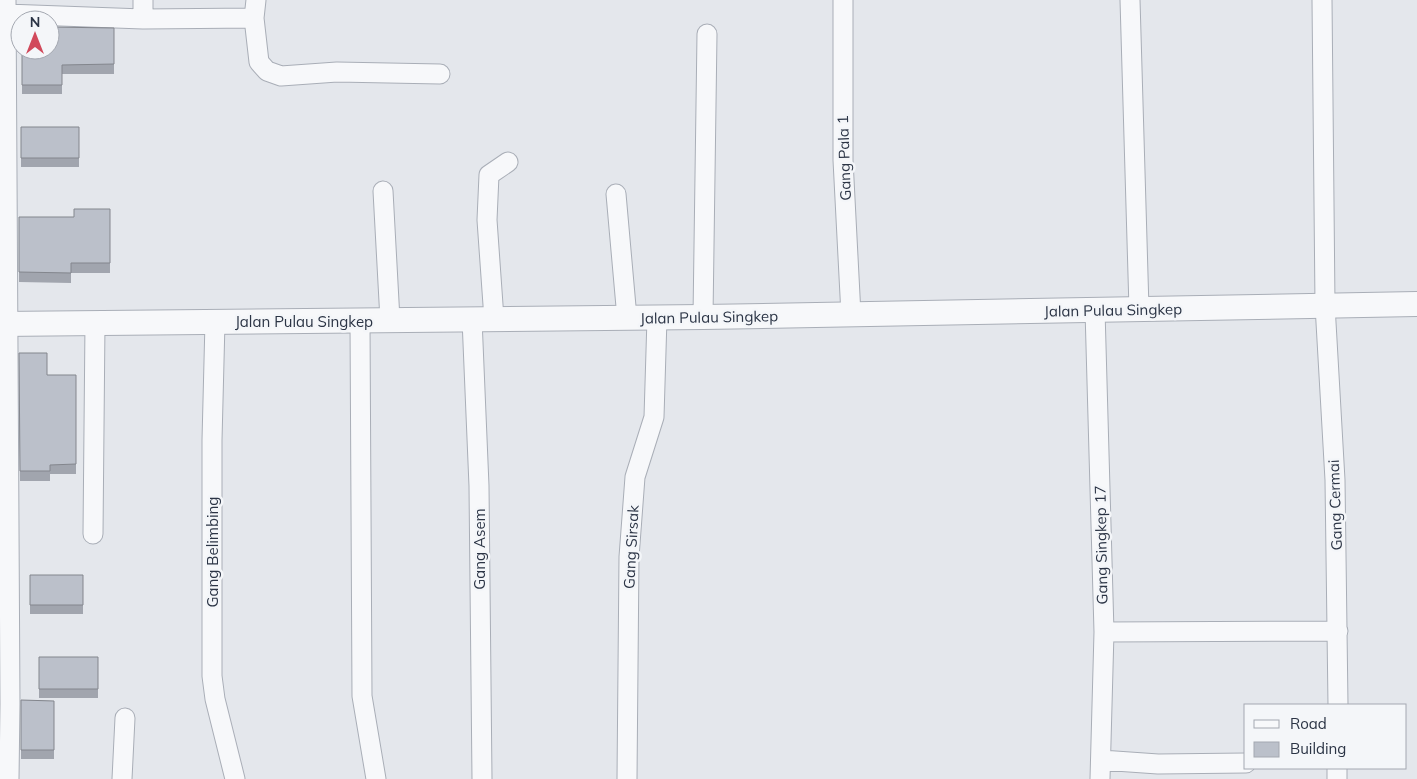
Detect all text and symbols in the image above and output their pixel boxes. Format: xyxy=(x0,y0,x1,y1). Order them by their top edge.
north arrow xyxy=(10,10,60,60)
text: N xyxy=(30,13,40,31)
street label: Gang Pala 1 xyxy=(833,115,855,201)
street label: Jalan Pulau Singkep xyxy=(1044,299,1182,321)
street label: Jalan Pulau Singkep xyxy=(640,306,778,328)
street label: Jalan Pulau Singkep xyxy=(235,312,373,331)
street label: Gang Cermai xyxy=(1324,459,1346,551)
street label: Gang Singkep 17 xyxy=(1090,485,1112,605)
street label: Gang Belimbing xyxy=(203,497,222,607)
street label: Gang Sirsak xyxy=(619,504,643,590)
street label: Gang Asem xyxy=(470,508,489,590)
legend xyxy=(1244,704,1407,769)
text: Road xyxy=(1290,714,1327,733)
text: Building xyxy=(1290,739,1346,758)

